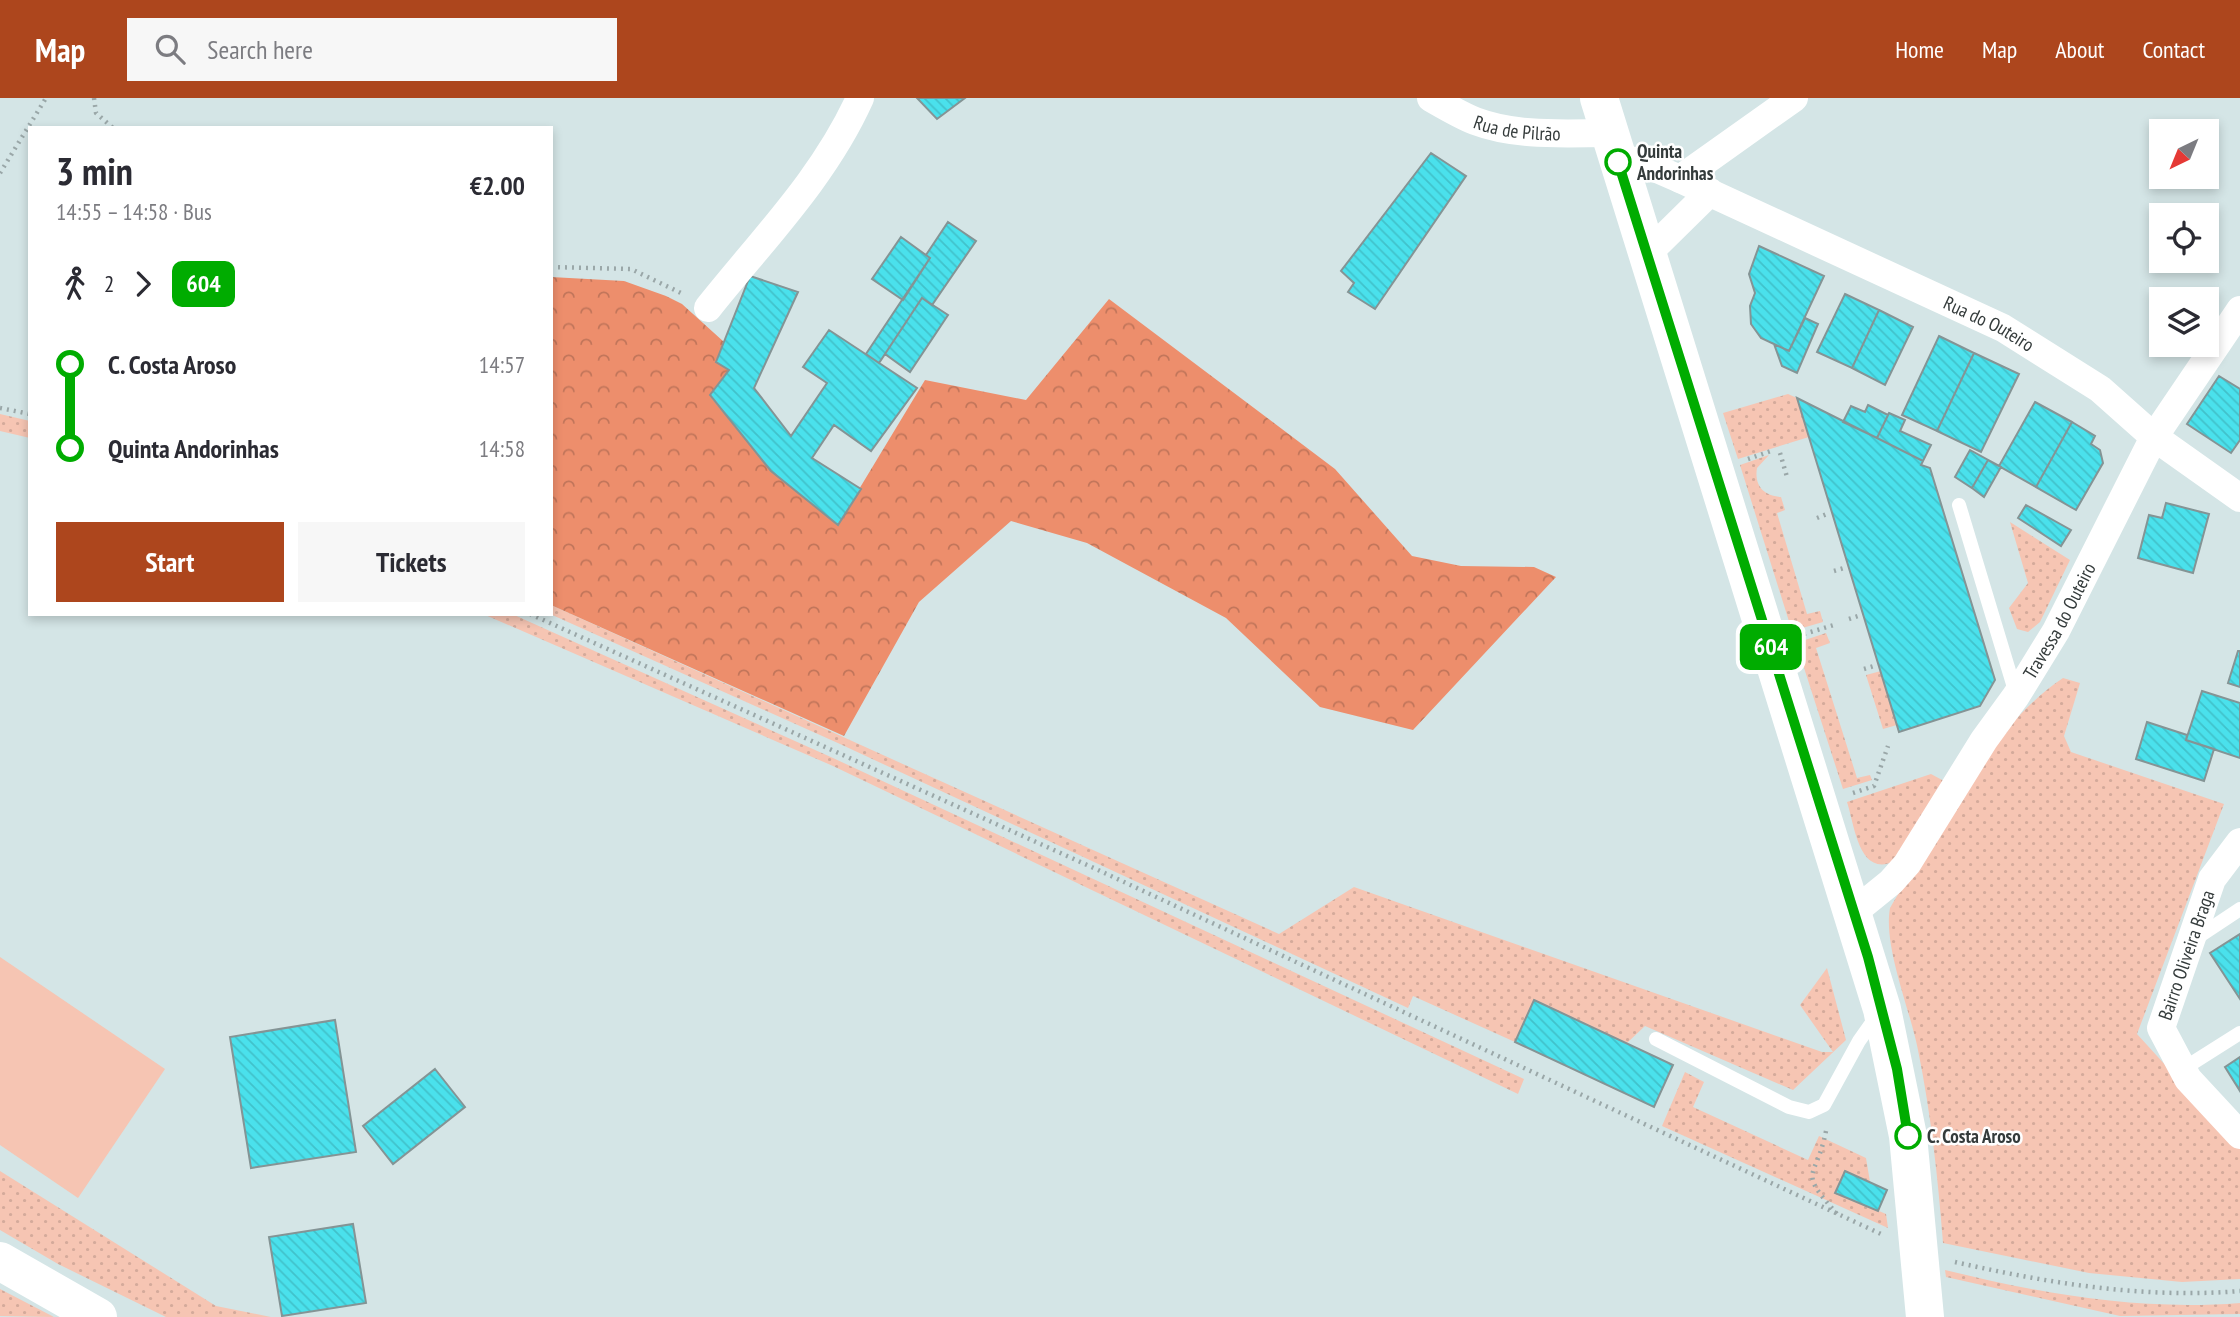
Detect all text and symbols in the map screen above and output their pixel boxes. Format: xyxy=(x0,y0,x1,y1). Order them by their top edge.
search box xyxy=(127,18,617,81)
text: Map xyxy=(35,28,85,71)
icon: search xyxy=(151,30,189,68)
text: Search here xyxy=(207,33,313,66)
text: Home xyxy=(1895,34,1944,65)
text: Map xyxy=(1982,34,2017,65)
text: About xyxy=(2055,34,2104,65)
text: Contact xyxy=(2142,34,2205,65)
street label: Rua de Pilrão xyxy=(1471,110,1561,145)
north arrow xyxy=(2149,119,2219,189)
map controls xyxy=(2149,119,2219,357)
place label: Quinta Andorinhas xyxy=(1636,139,1714,185)
text: 3 min xyxy=(56,146,133,195)
marker: Quinta Andorinhas xyxy=(1605,149,1631,175)
text: €2.00 xyxy=(470,169,525,202)
text: 14:55 – 14:58 · Bus xyxy=(56,197,212,226)
button: locate xyxy=(2149,203,2219,273)
icon: walk xyxy=(56,265,94,303)
icon: forward xyxy=(124,265,162,303)
text: 604 xyxy=(186,268,221,299)
text: 2 xyxy=(104,269,114,298)
button: layers xyxy=(2149,287,2219,357)
street label: Rua do Outeiro xyxy=(1940,290,2039,357)
text: C. Costa Aroso xyxy=(108,348,236,381)
text: 14:57 xyxy=(479,350,525,379)
text: Quinta Andorinhas xyxy=(108,432,279,465)
text: 14:58 xyxy=(479,434,525,463)
button: Start xyxy=(56,522,284,602)
button: Tickets xyxy=(298,522,525,602)
street label: Travessa do Outeiro xyxy=(2017,559,2101,683)
line badge: 604 xyxy=(1731,624,1811,670)
text: 604 xyxy=(1754,631,1788,662)
street label: Bairro Oliveira Braga xyxy=(2153,887,2219,1023)
marker: C. Costa Aroso xyxy=(1895,1123,1921,1149)
place label: C. Costa Aroso xyxy=(1927,1124,2021,1148)

